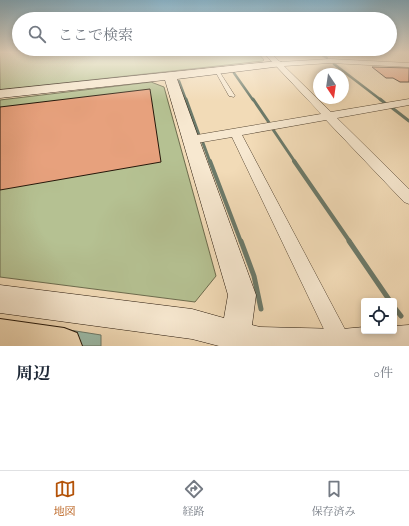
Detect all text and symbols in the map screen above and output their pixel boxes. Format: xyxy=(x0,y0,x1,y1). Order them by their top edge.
search box xyxy=(12,12,397,56)
icon: search xyxy=(26,23,48,45)
text: ここで検索 xyxy=(58,26,133,45)
north arrow xyxy=(313,68,349,104)
map controls xyxy=(361,298,397,334)
button: locate xyxy=(361,298,397,334)
text: 周辺 xyxy=(16,364,50,385)
text: 0件 xyxy=(374,365,393,382)
tab: 地図 xyxy=(54,478,76,519)
tab: 経路 xyxy=(183,478,205,519)
tab: 保存済み xyxy=(312,478,356,519)

